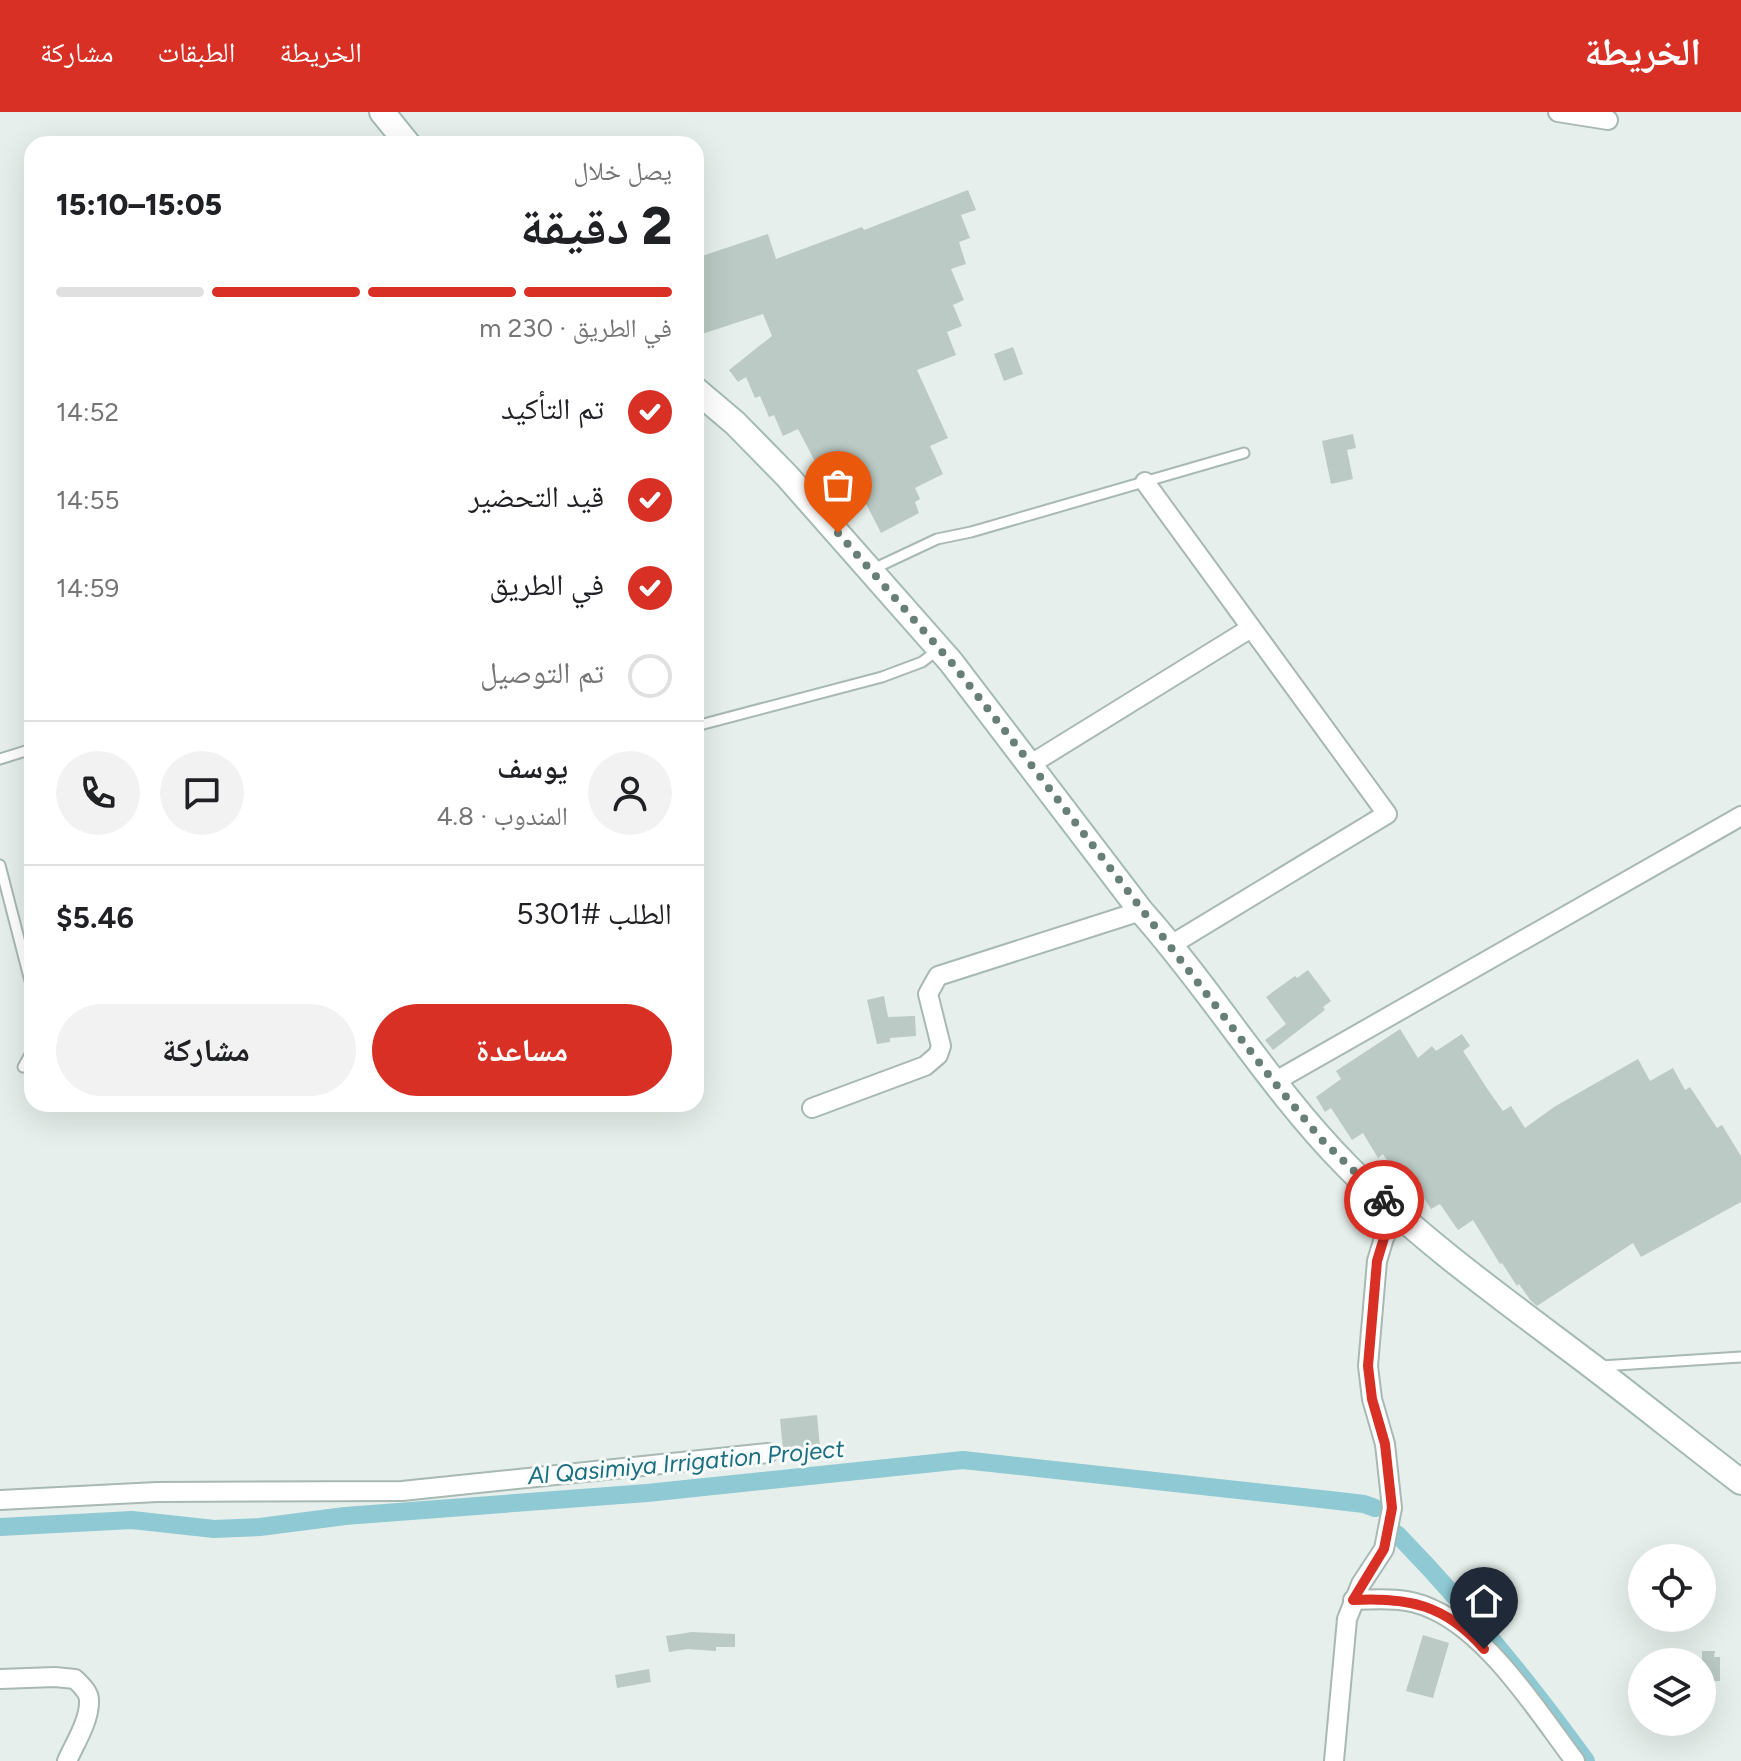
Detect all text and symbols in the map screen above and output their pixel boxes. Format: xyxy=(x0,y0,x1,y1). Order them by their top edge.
text: الخريطة xyxy=(1584,29,1701,75)
text: مشاركة xyxy=(40,35,114,69)
text: الطبقات xyxy=(158,35,235,69)
text: الخريطة xyxy=(279,35,362,69)
text: يصل خلال xyxy=(573,155,672,187)
text: 15:05–15:10 xyxy=(56,186,222,223)
text: 2 دقيقة xyxy=(520,195,672,257)
text: في الطريق · 230 m xyxy=(479,312,672,344)
text: تم التأكيد xyxy=(501,390,604,427)
icon: check xyxy=(628,390,672,434)
text: 14:52 xyxy=(56,396,119,428)
pin xyxy=(804,451,872,533)
icon: bag xyxy=(816,463,860,507)
text: قيد التحضير xyxy=(468,478,604,515)
icon: check xyxy=(628,478,672,522)
text: 14:55 xyxy=(56,484,119,516)
text: في الطريق xyxy=(489,566,604,603)
icon: check xyxy=(628,566,672,610)
text: 14:59 xyxy=(56,572,119,604)
text: تم التوصيل xyxy=(480,654,604,691)
text: يوسف xyxy=(497,749,568,786)
button: phone xyxy=(56,751,140,835)
button: chat xyxy=(160,751,244,835)
button: person xyxy=(588,751,672,835)
text: المندوب · 4.8 xyxy=(436,800,568,832)
text: الطلب #5301 xyxy=(516,895,672,932)
text: $5.46 xyxy=(56,899,134,936)
button: مشاركة xyxy=(56,1004,356,1096)
button: مساعدة xyxy=(372,1004,672,1096)
courier xyxy=(1344,1160,1424,1240)
icon: bike xyxy=(1362,1178,1406,1222)
water label: Al Qasimiya Irrigation Project xyxy=(525,1434,846,1490)
map controls xyxy=(1628,1544,1716,1736)
button: locate xyxy=(1628,1544,1716,1632)
pin xyxy=(1450,1567,1518,1649)
icon: home xyxy=(1462,1579,1506,1623)
button: layers xyxy=(1628,1648,1716,1736)

